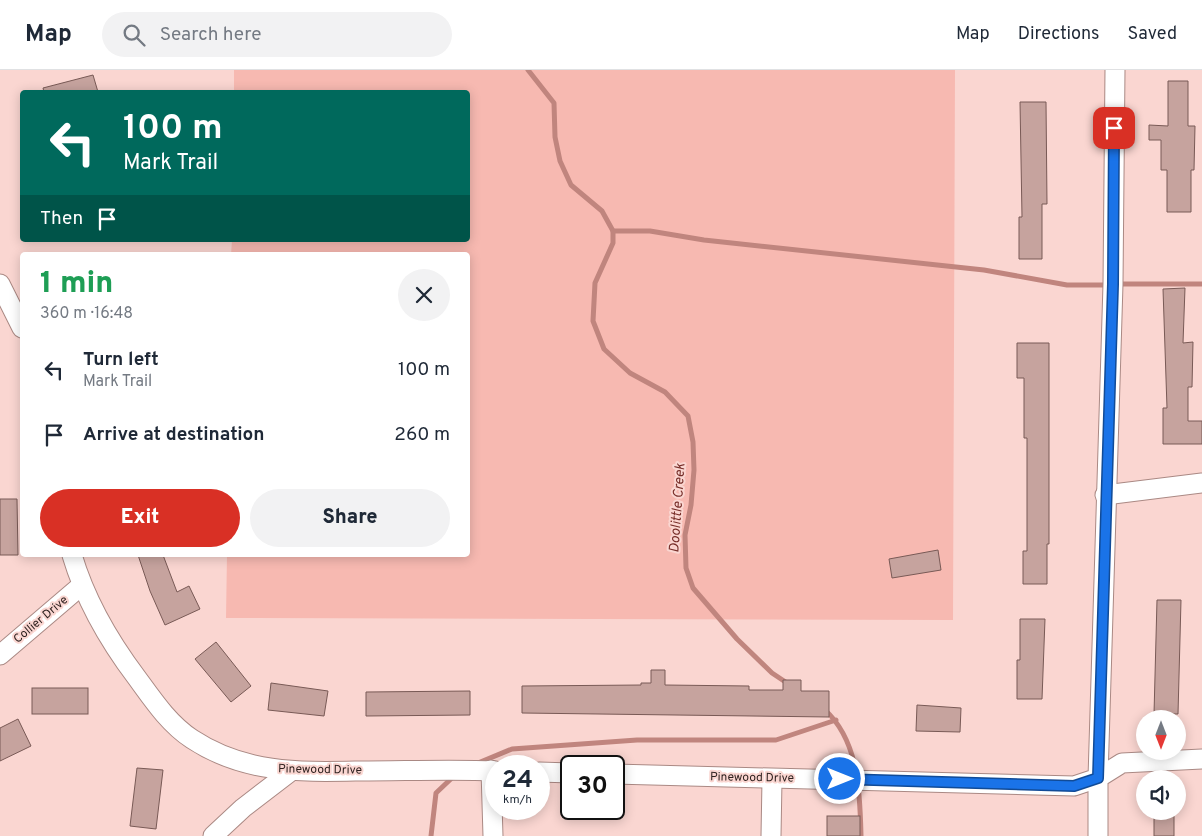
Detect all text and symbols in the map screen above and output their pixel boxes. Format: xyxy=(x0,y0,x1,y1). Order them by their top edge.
search box xyxy=(102,12,452,57)
text: Map xyxy=(25,20,72,50)
icon: search xyxy=(120,21,148,49)
text: Search here xyxy=(160,23,261,47)
text: Map xyxy=(956,23,990,46)
text: Directions xyxy=(1018,23,1100,46)
text: Saved xyxy=(1128,23,1177,46)
text: 100 m xyxy=(123,107,223,151)
pin xyxy=(1093,107,1135,149)
icon: left xyxy=(40,110,105,175)
icon: arrive xyxy=(1100,114,1128,142)
text: Mark Trail xyxy=(123,150,218,177)
icon: arrive xyxy=(93,205,121,233)
text: Then xyxy=(40,207,83,231)
text: 1 min xyxy=(40,266,113,303)
button: close xyxy=(398,269,450,321)
text: 360 m · 16:48 xyxy=(40,304,133,324)
text: Turn left xyxy=(83,348,159,372)
icon: left xyxy=(40,356,68,384)
text: 100 m xyxy=(398,358,450,382)
text: Mark Trail xyxy=(83,372,152,392)
icon: arrive xyxy=(40,421,68,449)
text: Arrive at destination xyxy=(83,423,264,447)
text: 260 m xyxy=(394,423,450,447)
water label: Doolittle Creek xyxy=(666,462,690,553)
button: Exit xyxy=(40,489,240,547)
button: Share xyxy=(250,489,450,547)
street label: Collier Drive xyxy=(10,593,72,647)
north arrow xyxy=(1136,710,1186,760)
map controls xyxy=(1136,710,1186,820)
position arrow xyxy=(813,752,865,804)
speed limit sign: 30 xyxy=(560,755,625,820)
street label: Pinewood Drive xyxy=(278,761,362,779)
text: 24 xyxy=(502,765,533,797)
street label: Pinewood Drive xyxy=(710,769,794,787)
button: sound xyxy=(1136,770,1186,820)
text: km/h xyxy=(503,792,532,808)

